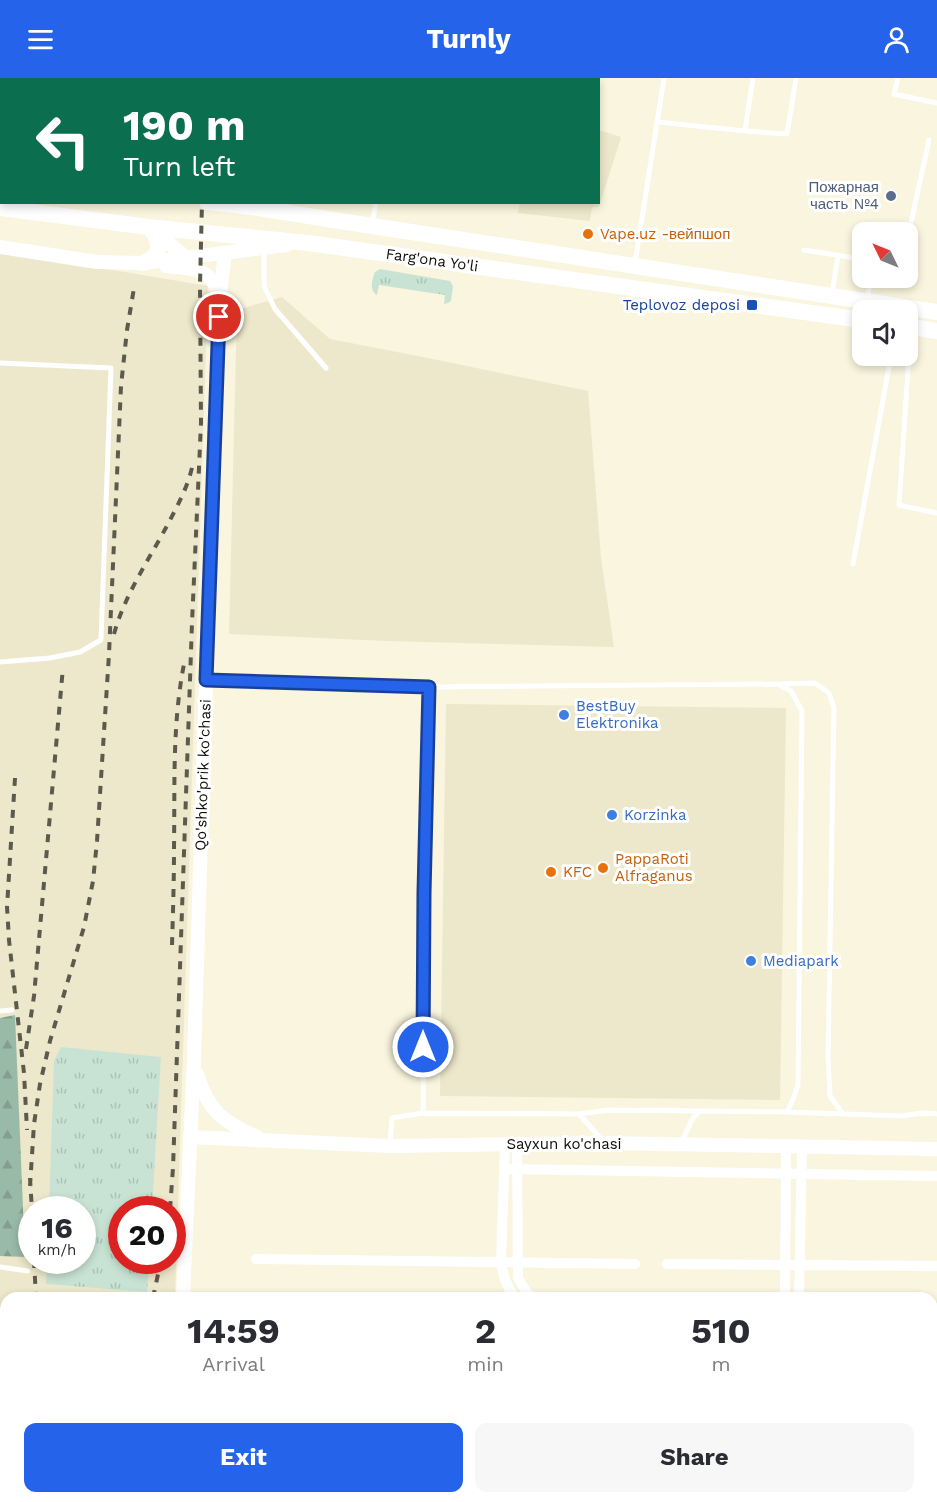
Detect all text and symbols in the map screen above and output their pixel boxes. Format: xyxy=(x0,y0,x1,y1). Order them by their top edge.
icon: menu xyxy=(24,23,57,56)
text: Turnly xyxy=(426,23,511,55)
icon: person xyxy=(880,23,913,56)
text: 190 m xyxy=(123,101,246,150)
icon: left xyxy=(24,102,102,180)
text: Turn left xyxy=(123,151,235,183)
place label: Пожарная часть №4 xyxy=(809,178,879,213)
marker: Пожарная часть №4 xyxy=(884,189,898,203)
north arrow xyxy=(852,222,918,288)
map controls xyxy=(852,222,918,366)
place label: Vape.uz -вейпшоп xyxy=(600,225,730,243)
marker: Vape.uz -вейпшоп xyxy=(581,227,595,241)
street label: Farg'ona Yo'li xyxy=(385,245,479,275)
pin xyxy=(193,291,244,342)
place label: Teplovoz deposi xyxy=(623,296,740,314)
marker: Teplovoz deposi xyxy=(745,298,759,312)
icon: arrive xyxy=(202,300,235,333)
button: sound xyxy=(852,300,918,366)
place label: BestBuy Elektronika xyxy=(576,697,659,732)
street label: Qo'shko'prik ko'chasi xyxy=(191,699,215,851)
marker: BestBuy Elektronika xyxy=(557,708,571,722)
place label: Korzinka xyxy=(624,806,687,824)
marker: Korzinka xyxy=(605,808,619,822)
place label: PappaRoti Alfraganus xyxy=(615,850,693,885)
marker: PappaRoti Alfraganus xyxy=(596,861,610,875)
place label: KFC xyxy=(563,863,592,881)
marker: KFC xyxy=(544,865,558,879)
place label: Mediapark xyxy=(763,952,839,970)
marker: Mediapark xyxy=(744,954,758,968)
position arrow xyxy=(391,1015,455,1079)
street label: Sayxun ko'chasi xyxy=(506,1135,622,1153)
speed limit sign: 20 xyxy=(108,1196,186,1274)
text: 16 xyxy=(41,1210,73,1245)
text: km/h xyxy=(38,1241,76,1259)
text: 14:59 xyxy=(187,1310,280,1352)
text: 2 xyxy=(475,1310,496,1352)
text: 510 xyxy=(691,1310,751,1352)
text: Arrival xyxy=(202,1352,265,1376)
text: min xyxy=(467,1352,504,1376)
text: m xyxy=(711,1352,730,1376)
button: Exit xyxy=(24,1423,463,1492)
button: Share xyxy=(475,1423,914,1492)

